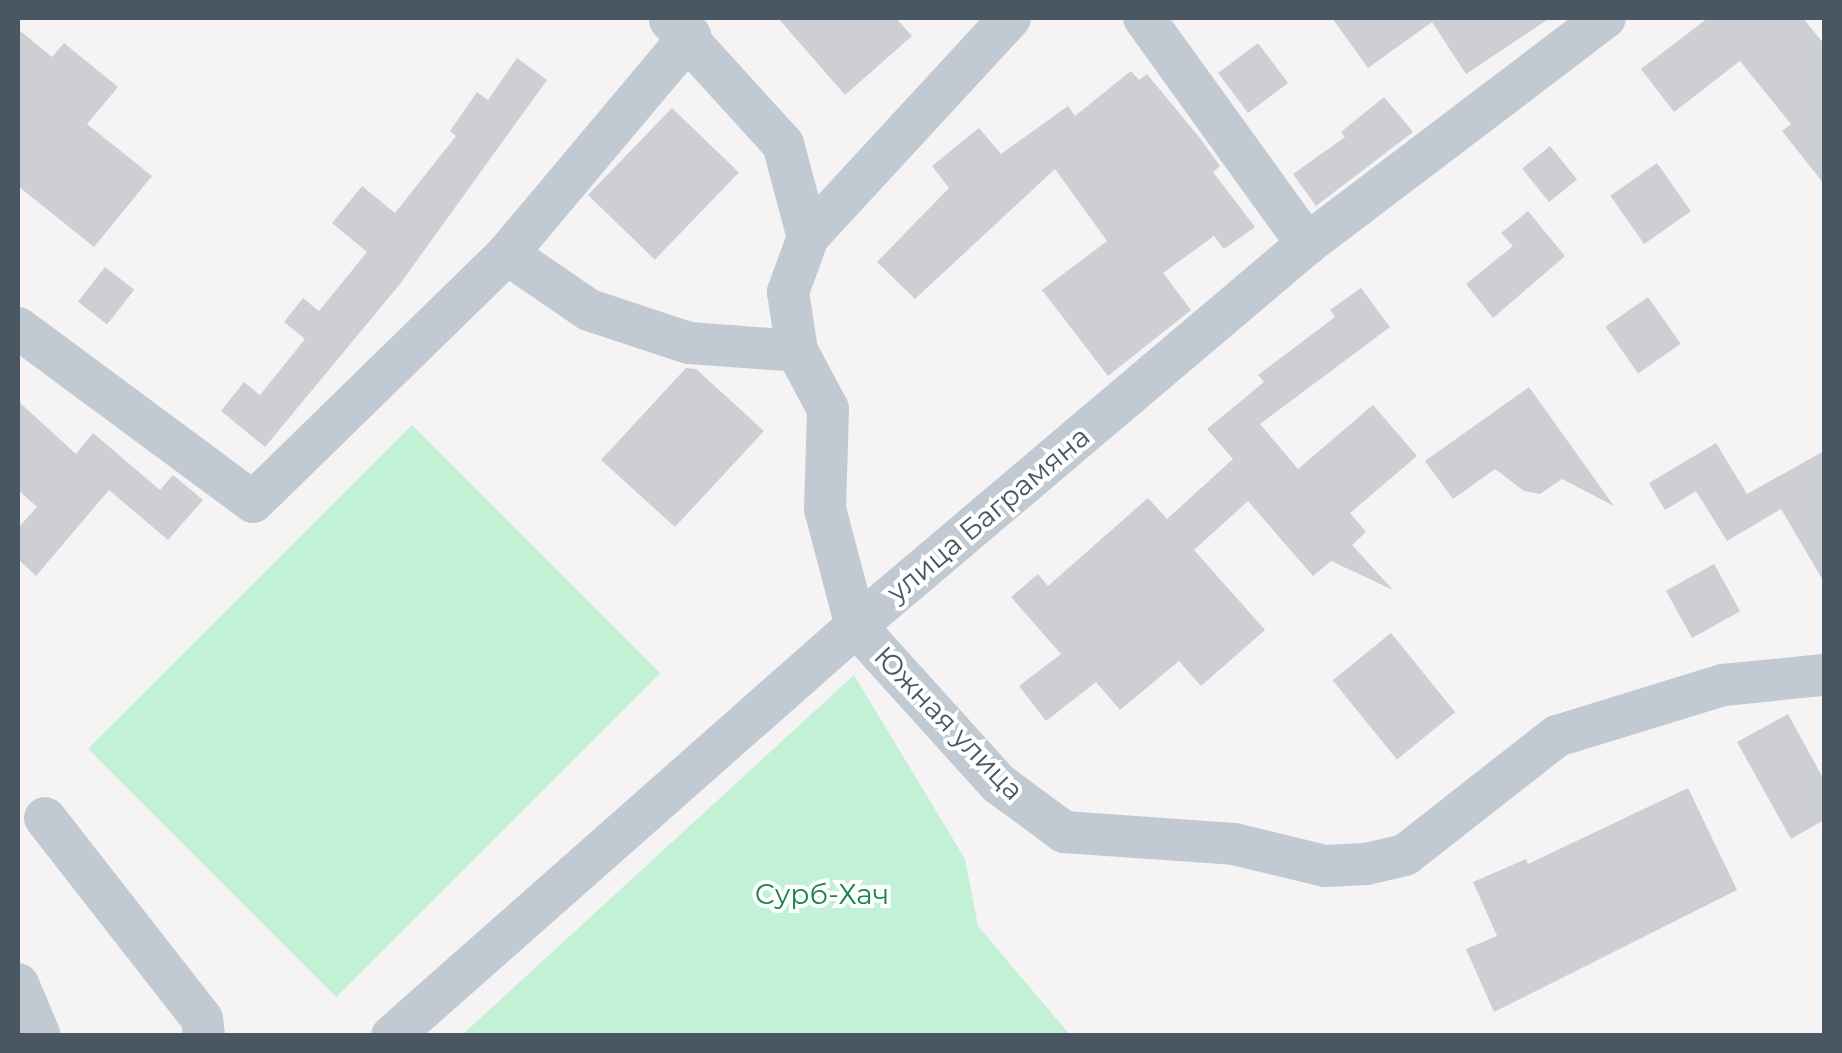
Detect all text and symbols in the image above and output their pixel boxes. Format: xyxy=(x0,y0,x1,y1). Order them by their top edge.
street label: улица Баграмяна xyxy=(880,419,1096,609)
street label: Южная улица xyxy=(867,639,1031,807)
park label: Сурб-Хач xyxy=(755,877,889,911)

